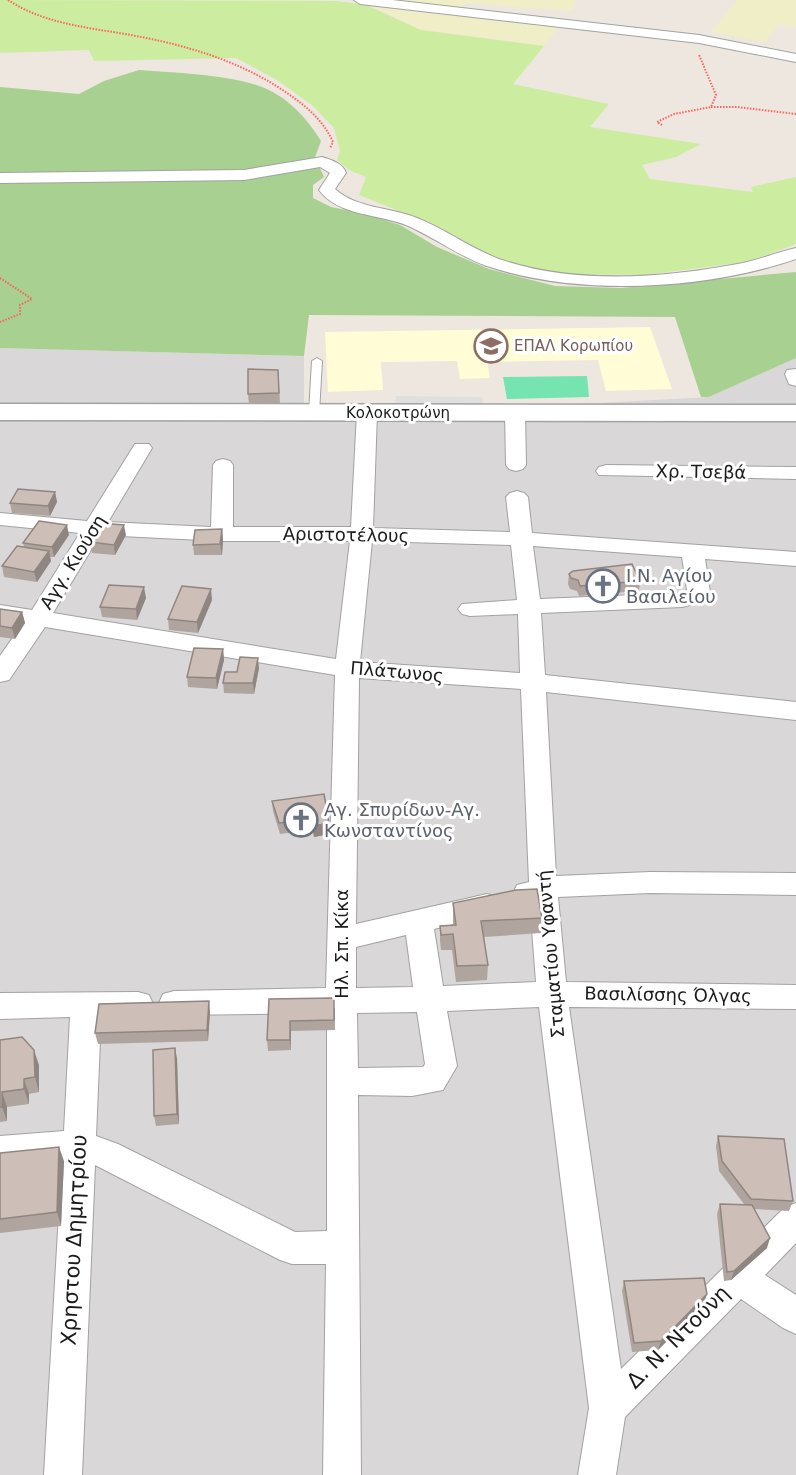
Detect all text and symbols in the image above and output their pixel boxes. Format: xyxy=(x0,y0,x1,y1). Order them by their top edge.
school or university icon: ΕΠΑΛ Κορωπίου xyxy=(473,328,509,364)
place label: ΕΠΑΛ Κορωπίου xyxy=(514,337,633,355)
street label: Κολοκοτρώνη xyxy=(346,404,450,422)
street label: Χρ. Τσεβά xyxy=(655,460,747,483)
street label: Αγγ. Κιούση xyxy=(35,511,110,613)
street label: Αριστοτέλους xyxy=(283,523,409,546)
place label: Ι.Ν. Αγίου Βασιλείου xyxy=(626,565,716,607)
church icon: Ι.Ν. Αγίου Βασιλείου xyxy=(585,568,621,604)
street label: Πλάτωνος xyxy=(350,657,445,686)
place label: Αγ. Σπυρίδων-Αγ. Κωνσταντίνος xyxy=(324,799,480,841)
church icon: Αγ. Σπυρίδων-Αγ. Κωνσταντίνος xyxy=(283,802,319,838)
street label: Σταματίου Υφαντή xyxy=(533,869,568,1039)
street label: Ηλ. Σπ. Κίκα xyxy=(331,889,352,999)
street label: Βασιλίσσης Όλγας xyxy=(584,983,752,1006)
street label: Χρηστου Δημητρίου xyxy=(56,1134,92,1346)
street label: Δ. Ν. Ντούνη xyxy=(622,1281,734,1393)

